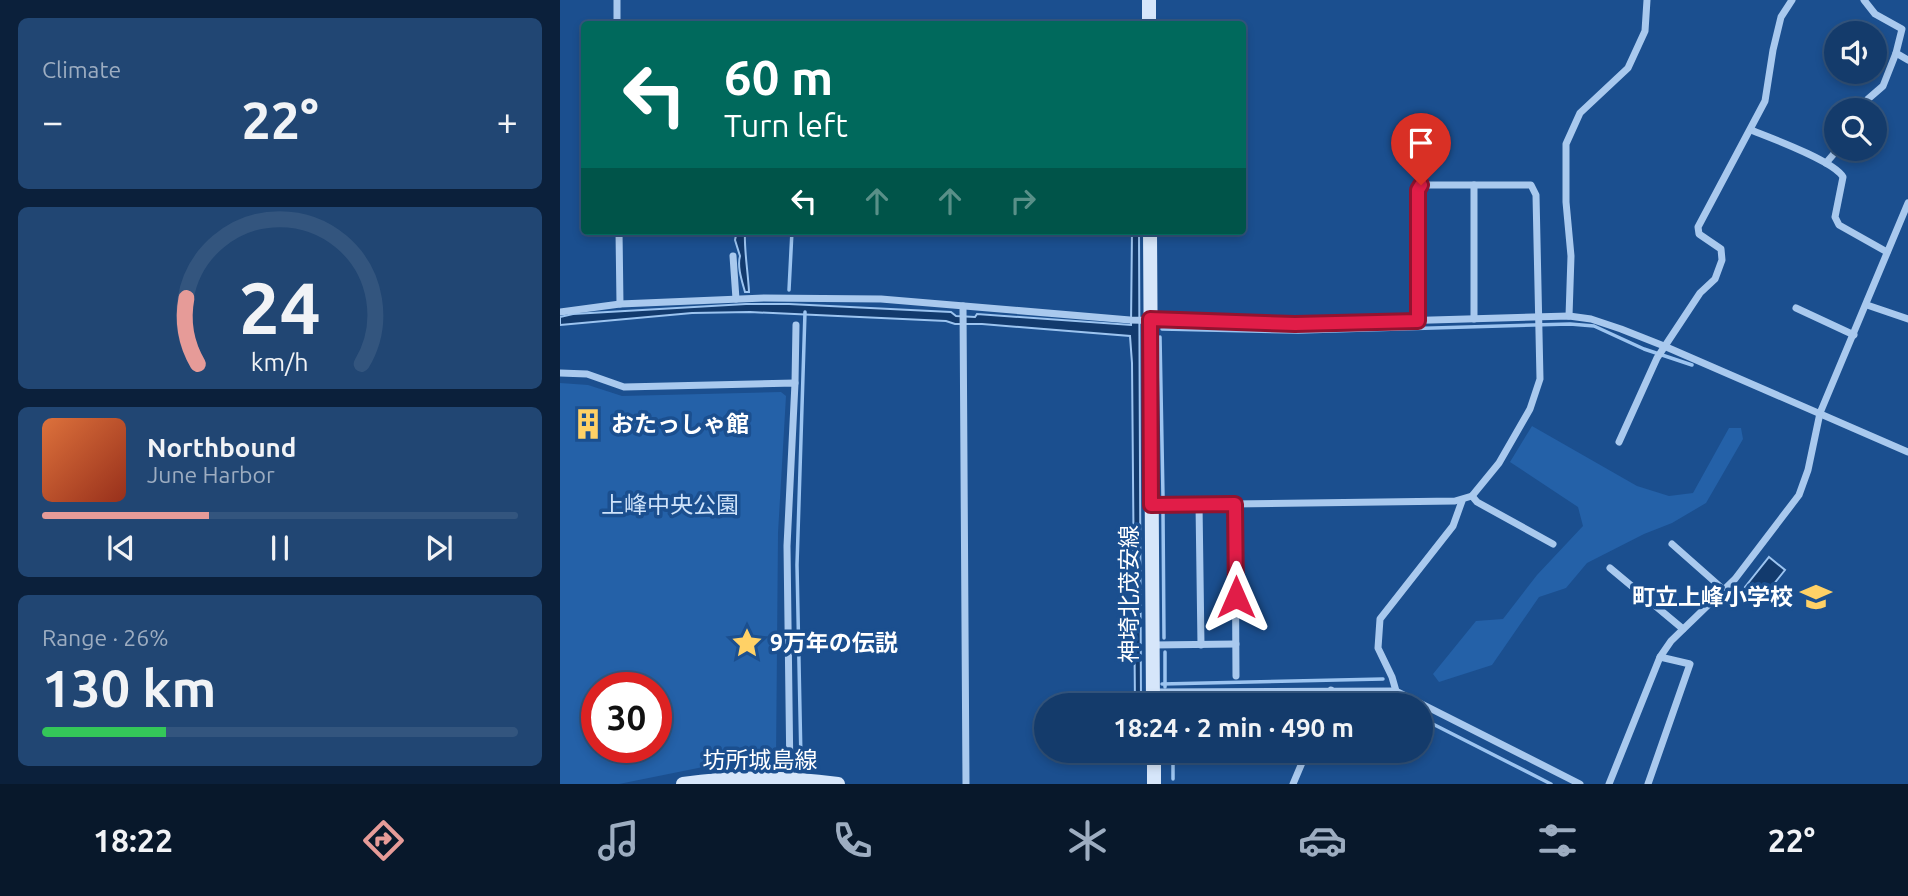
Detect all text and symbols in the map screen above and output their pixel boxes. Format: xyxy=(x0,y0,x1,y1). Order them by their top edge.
map controls xyxy=(1824,21,1887,161)
button: sound xyxy=(1824,21,1887,84)
icon: left xyxy=(609,49,700,140)
text: 60 m xyxy=(724,49,833,104)
text: Climate xyxy=(42,57,121,82)
text: 22° xyxy=(241,91,319,149)
button: search xyxy=(1824,98,1887,161)
text: − xyxy=(42,100,63,142)
text: + xyxy=(497,100,518,142)
text: Turn left xyxy=(724,107,848,143)
pin xyxy=(1391,113,1451,185)
icon: arrive xyxy=(1402,124,1440,162)
icon: left xyxy=(785,182,823,220)
icon: ahead xyxy=(858,182,896,220)
icon: ahead xyxy=(931,182,969,220)
icon: right xyxy=(1004,182,1042,220)
text: 24 xyxy=(239,266,321,348)
text: km/h xyxy=(251,347,309,375)
building icon: おたっしゃ館 xyxy=(571,407,605,441)
place label: おたっしゃ館 xyxy=(611,411,749,436)
text: Northbound xyxy=(147,433,296,462)
text: June Harbor xyxy=(147,462,275,487)
park label: 上峰中央公園 xyxy=(601,492,739,517)
street label: 神埼北茂安線 xyxy=(1116,525,1141,663)
icon: previous xyxy=(102,529,140,567)
icon: pause xyxy=(261,529,299,567)
icon: next xyxy=(420,529,458,567)
position arrow xyxy=(1199,560,1273,634)
school or university icon: 町立上峰小学校 xyxy=(1799,580,1833,614)
place label: 町立上峰小学校 xyxy=(1632,584,1793,609)
text: Range · 26% xyxy=(42,625,169,650)
place icon: 9万年の伝説 xyxy=(730,626,764,660)
place label: 9万年の伝説 xyxy=(770,630,898,655)
text: 130 km xyxy=(42,659,216,717)
speed limit sign: 30 xyxy=(581,672,672,763)
text: 18:24 · 2 min · 490 m xyxy=(1113,713,1354,742)
street label: 坊所城島線 xyxy=(703,747,818,772)
icon: directions xyxy=(359,816,408,865)
icon: music xyxy=(594,816,643,865)
icon: phone xyxy=(828,816,877,865)
icon: climate xyxy=(1063,816,1112,865)
icon: car xyxy=(1298,816,1347,865)
icon: filters xyxy=(1533,816,1582,865)
text: 18:22 xyxy=(93,822,173,858)
text: 22° xyxy=(1768,822,1815,858)

